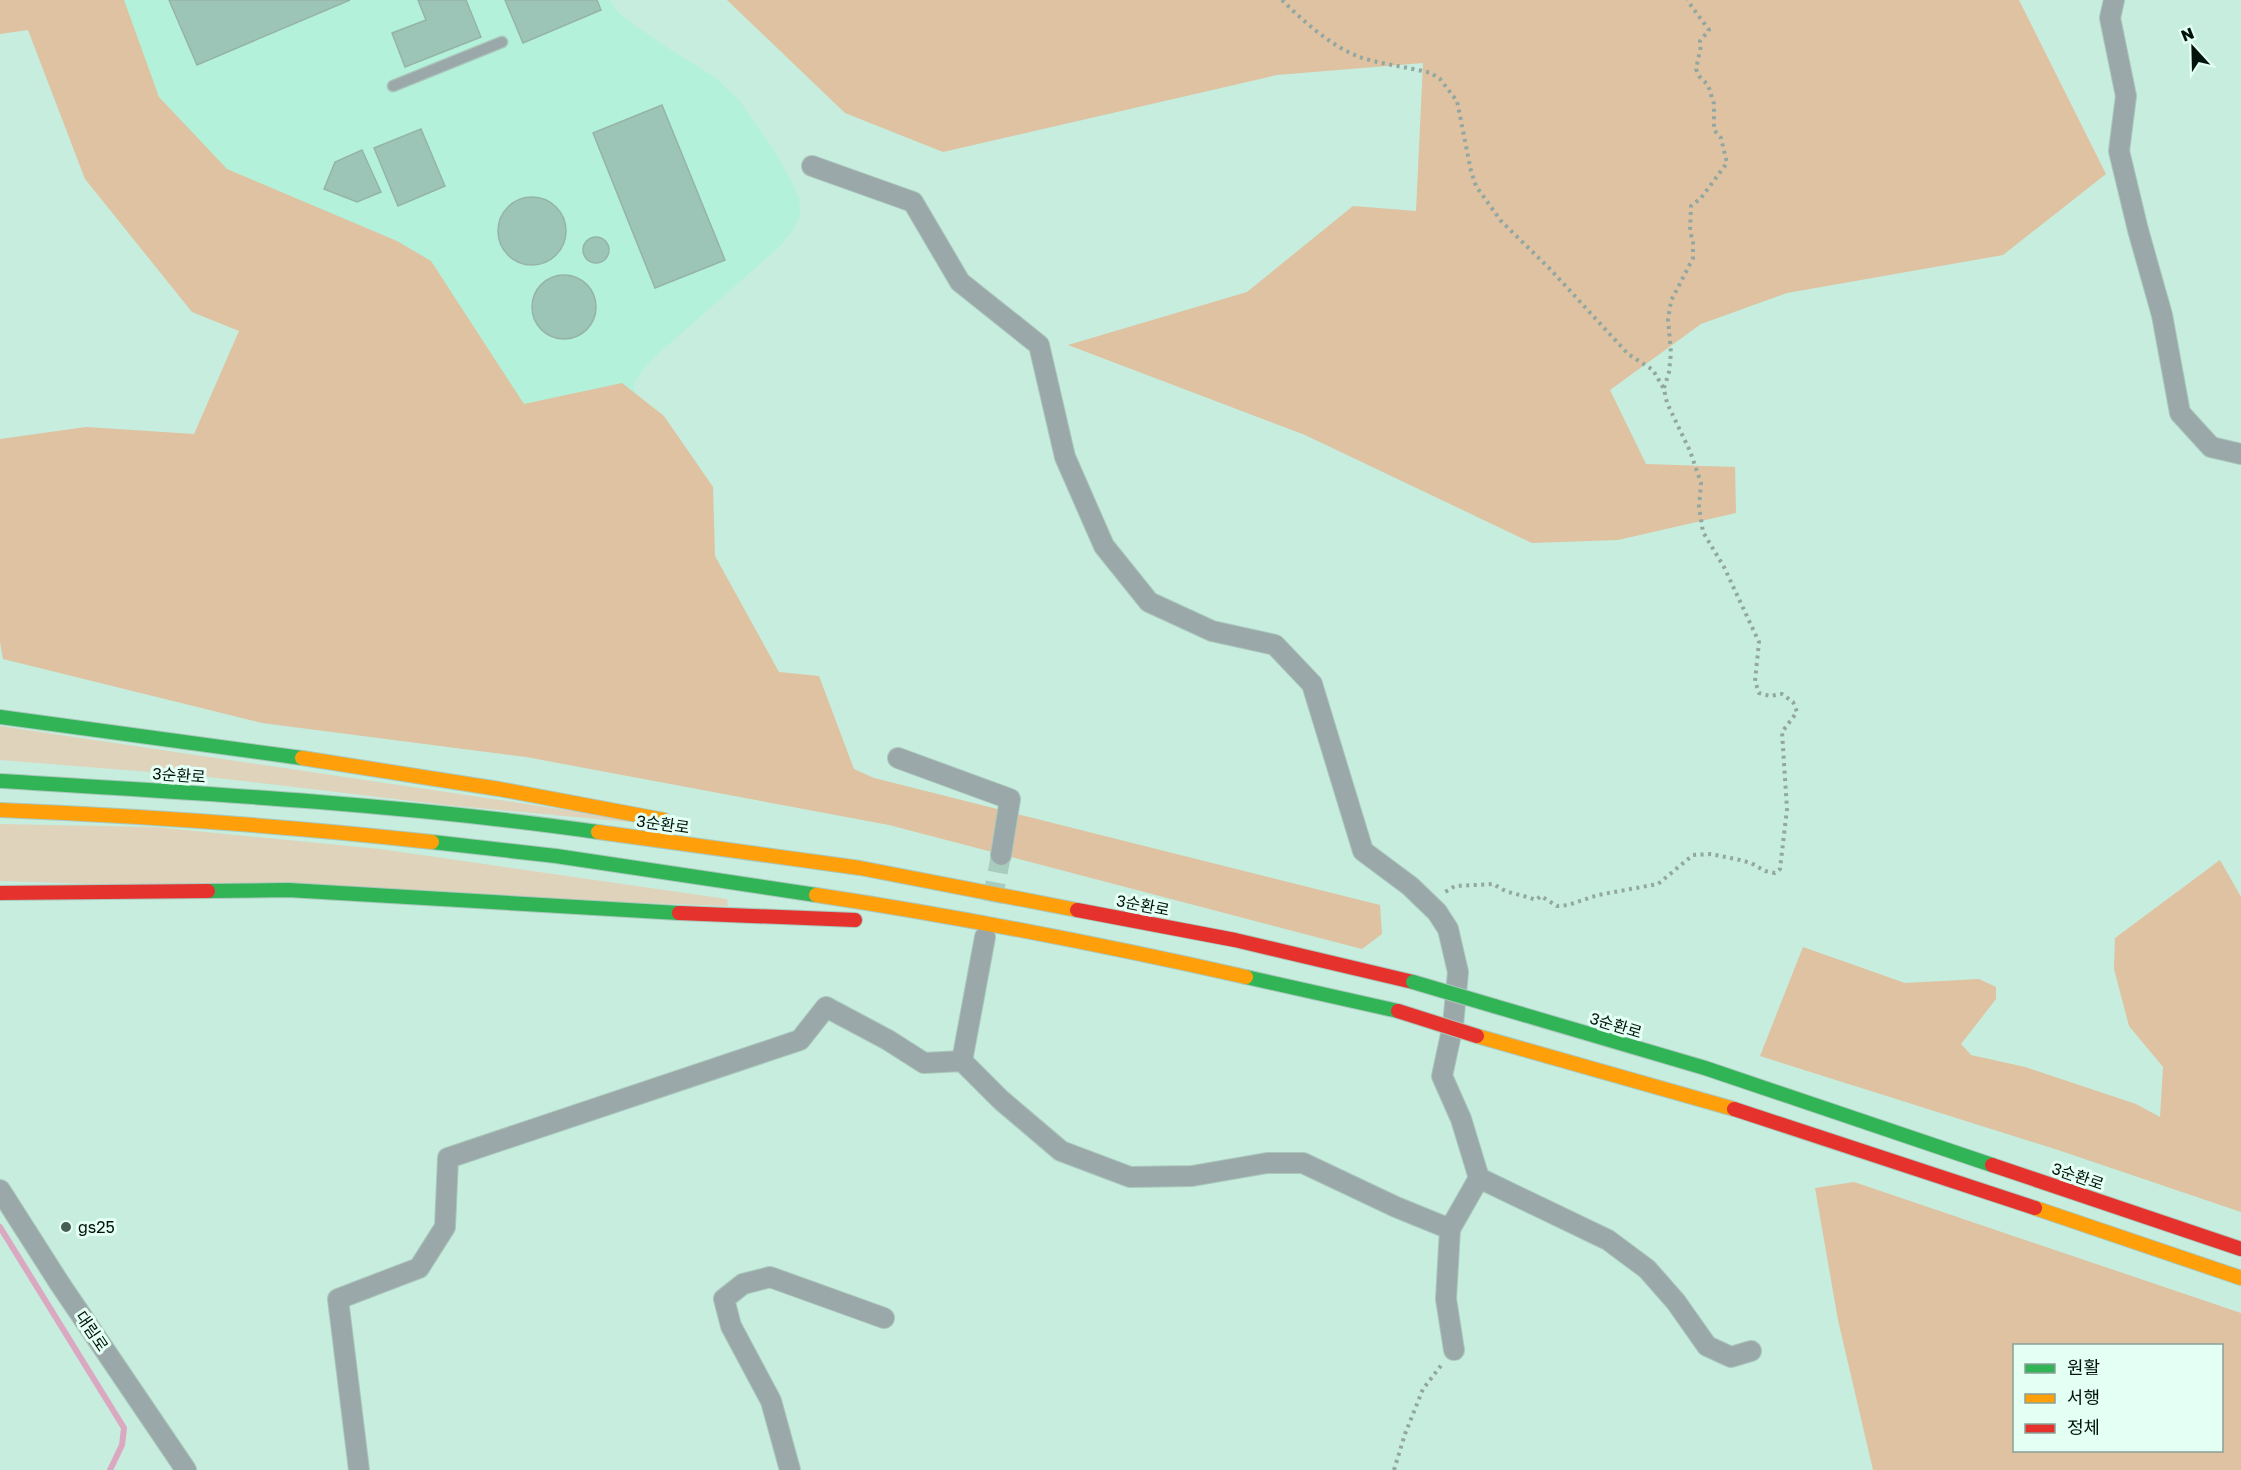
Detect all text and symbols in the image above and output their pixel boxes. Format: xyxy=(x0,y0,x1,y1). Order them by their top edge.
north arrow xyxy=(2163,18,2223,78)
text: N xyxy=(2178,23,2197,46)
street label: 3순환로 xyxy=(152,763,207,787)
street label: 3순환로 xyxy=(635,810,691,838)
street label: 3순환로 xyxy=(1115,890,1171,920)
street label: 3순환로 xyxy=(1587,1008,1645,1042)
street label: 3순환로 xyxy=(2049,1158,2107,1194)
place label: gs25 xyxy=(78,1217,115,1237)
marker: gs25 xyxy=(59,1220,73,1234)
street label: 대림로 xyxy=(71,1307,113,1355)
legend xyxy=(2013,1344,2223,1452)
text: 원활 xyxy=(2067,1356,2100,1378)
text: 서행 xyxy=(2067,1386,2100,1408)
text: 정체 xyxy=(2067,1416,2100,1438)

